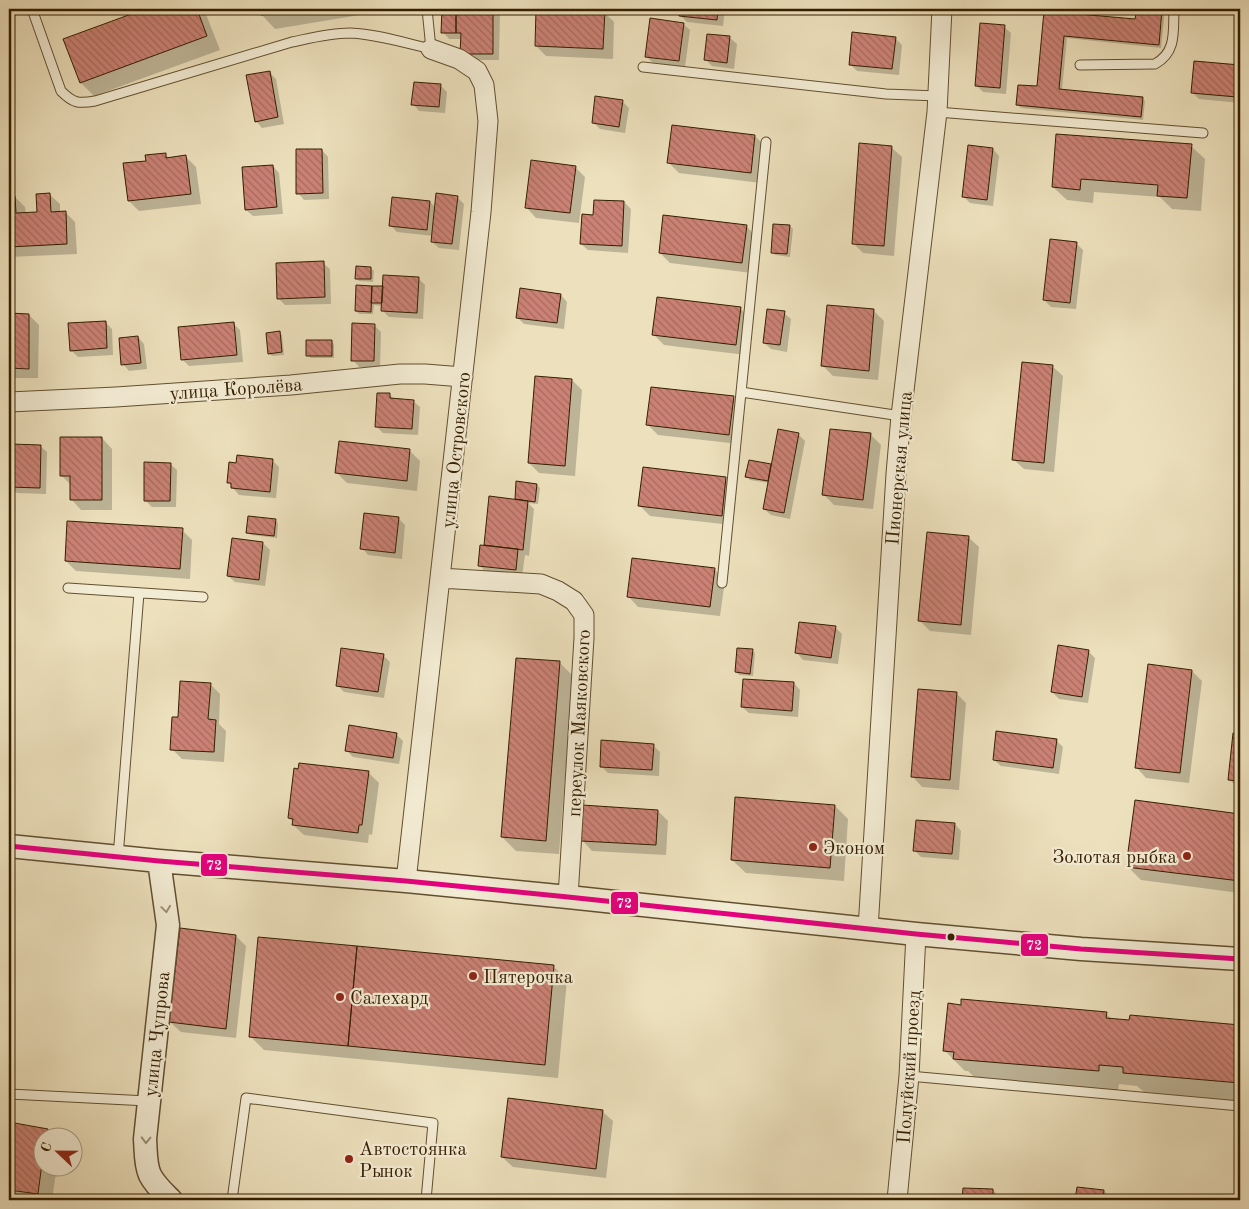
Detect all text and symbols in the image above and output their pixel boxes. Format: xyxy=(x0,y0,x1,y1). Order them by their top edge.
street label: улица Островского xyxy=(440,371,475,529)
street label: улица Королёва xyxy=(169,376,304,405)
street label: Пионерская улица xyxy=(884,390,917,546)
street label: переулок Маяковского xyxy=(566,629,595,817)
place label: Эконом xyxy=(823,840,885,859)
marker: Эконом xyxy=(807,841,819,853)
place label: Золотая рыбка xyxy=(1052,849,1178,868)
marker: Золотая рыбка xyxy=(1181,850,1193,862)
line badge: 72 xyxy=(200,853,228,877)
text: 72 xyxy=(206,859,222,873)
line badge: 72 xyxy=(610,891,639,915)
text: 72 xyxy=(616,897,632,911)
one-way arrow xyxy=(160,906,171,914)
unlabelled marker xyxy=(946,932,956,942)
line badge: 72 xyxy=(1020,933,1049,957)
text: 72 xyxy=(1026,939,1042,953)
place label: Пятерочка xyxy=(483,969,574,988)
street label: улица Чупрова xyxy=(142,970,175,1098)
marker: Пятерочка xyxy=(467,970,479,982)
street label: Полуйский проезд xyxy=(896,989,925,1145)
place label: Салехард xyxy=(350,990,429,1009)
marker: Салехард xyxy=(334,991,346,1003)
north arrow xyxy=(32,1126,82,1176)
one-way arrow xyxy=(140,1137,151,1145)
text: С xyxy=(39,1141,55,1154)
place label: Автостоянка Рынок xyxy=(359,1141,468,1182)
marker: Автостоянка Рынок xyxy=(343,1153,355,1165)

